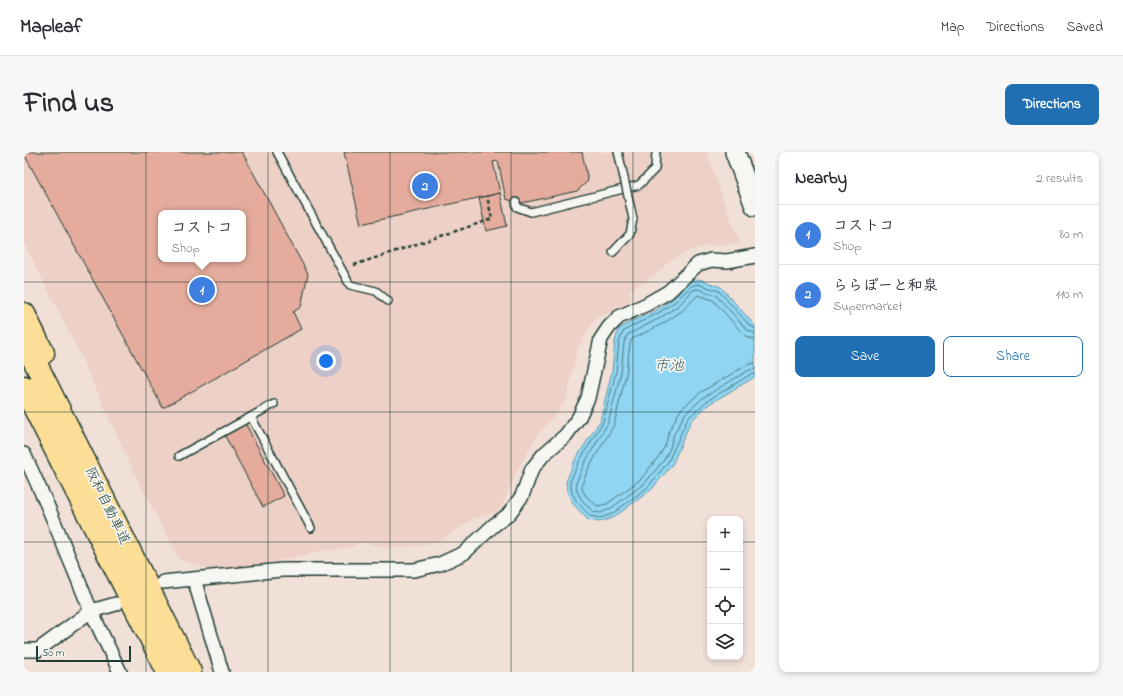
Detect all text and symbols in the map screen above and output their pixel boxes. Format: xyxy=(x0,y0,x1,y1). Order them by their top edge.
text: Mapleaf xyxy=(20,14,82,41)
text: Map xyxy=(941,17,964,38)
text: Directions xyxy=(986,17,1044,38)
text: Saved xyxy=(1066,17,1103,38)
text: Find us xyxy=(24,84,114,125)
button: Directions xyxy=(1005,84,1099,125)
text: Nearby xyxy=(795,166,847,191)
text: 2 results xyxy=(1036,169,1083,188)
pin: 2 xyxy=(412,171,438,201)
popup xyxy=(158,210,246,262)
text: コストコ xyxy=(833,215,894,237)
text: コストコ xyxy=(171,217,233,239)
text: 1 xyxy=(806,225,810,244)
text: 80 m xyxy=(1059,225,1083,244)
text: Shop xyxy=(833,237,861,256)
text: Shop xyxy=(171,239,200,258)
pin: 1 xyxy=(189,275,215,305)
text: ららぽーと和泉 xyxy=(833,275,938,297)
text: 2 xyxy=(805,285,811,304)
text: 110 m xyxy=(1056,285,1083,304)
text: Supermarket xyxy=(833,297,903,316)
button: Save xyxy=(795,336,935,377)
button: Share xyxy=(943,336,1083,377)
your location xyxy=(316,351,336,371)
water label: 市池 xyxy=(654,355,685,377)
street label: 阪和自動車道 xyxy=(79,464,135,548)
map controls xyxy=(707,516,743,660)
button: + xyxy=(707,516,743,552)
button: − xyxy=(707,552,743,588)
button: locate xyxy=(707,588,743,624)
button: layers xyxy=(707,624,743,660)
scale bar xyxy=(36,644,131,663)
text: 50 m xyxy=(42,645,64,661)

